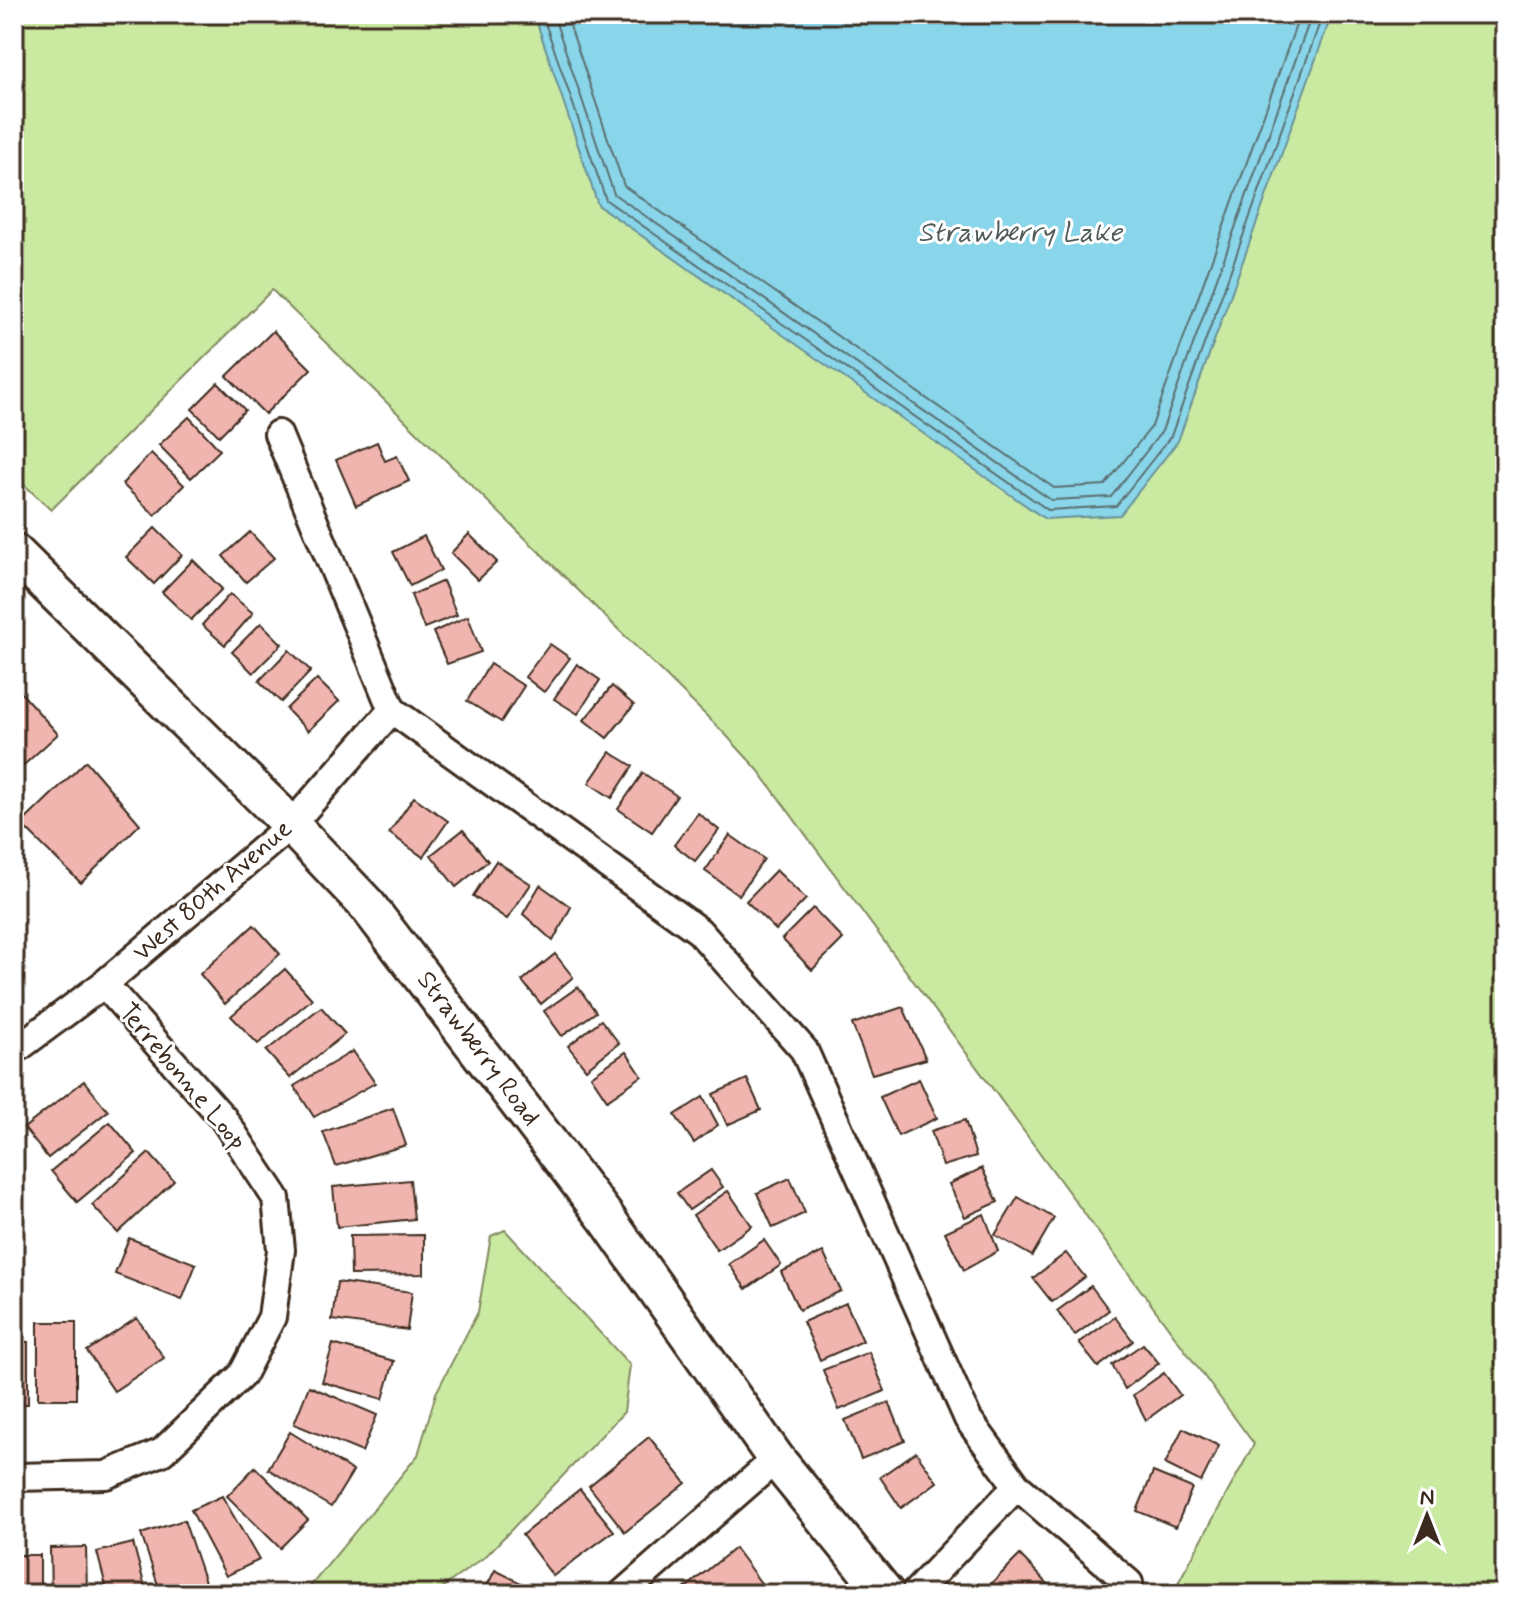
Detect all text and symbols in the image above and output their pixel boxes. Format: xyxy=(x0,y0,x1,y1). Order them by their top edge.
water label: Strawberry Lake xyxy=(918,215,1123,252)
street label: West 80th Avenue xyxy=(126,812,300,970)
street label: Strawberry Road xyxy=(409,965,547,1133)
street label: Terrebonne Loop xyxy=(110,996,254,1158)
north arrow xyxy=(1387,1476,1467,1556)
text: N xyxy=(1420,1484,1434,1512)

